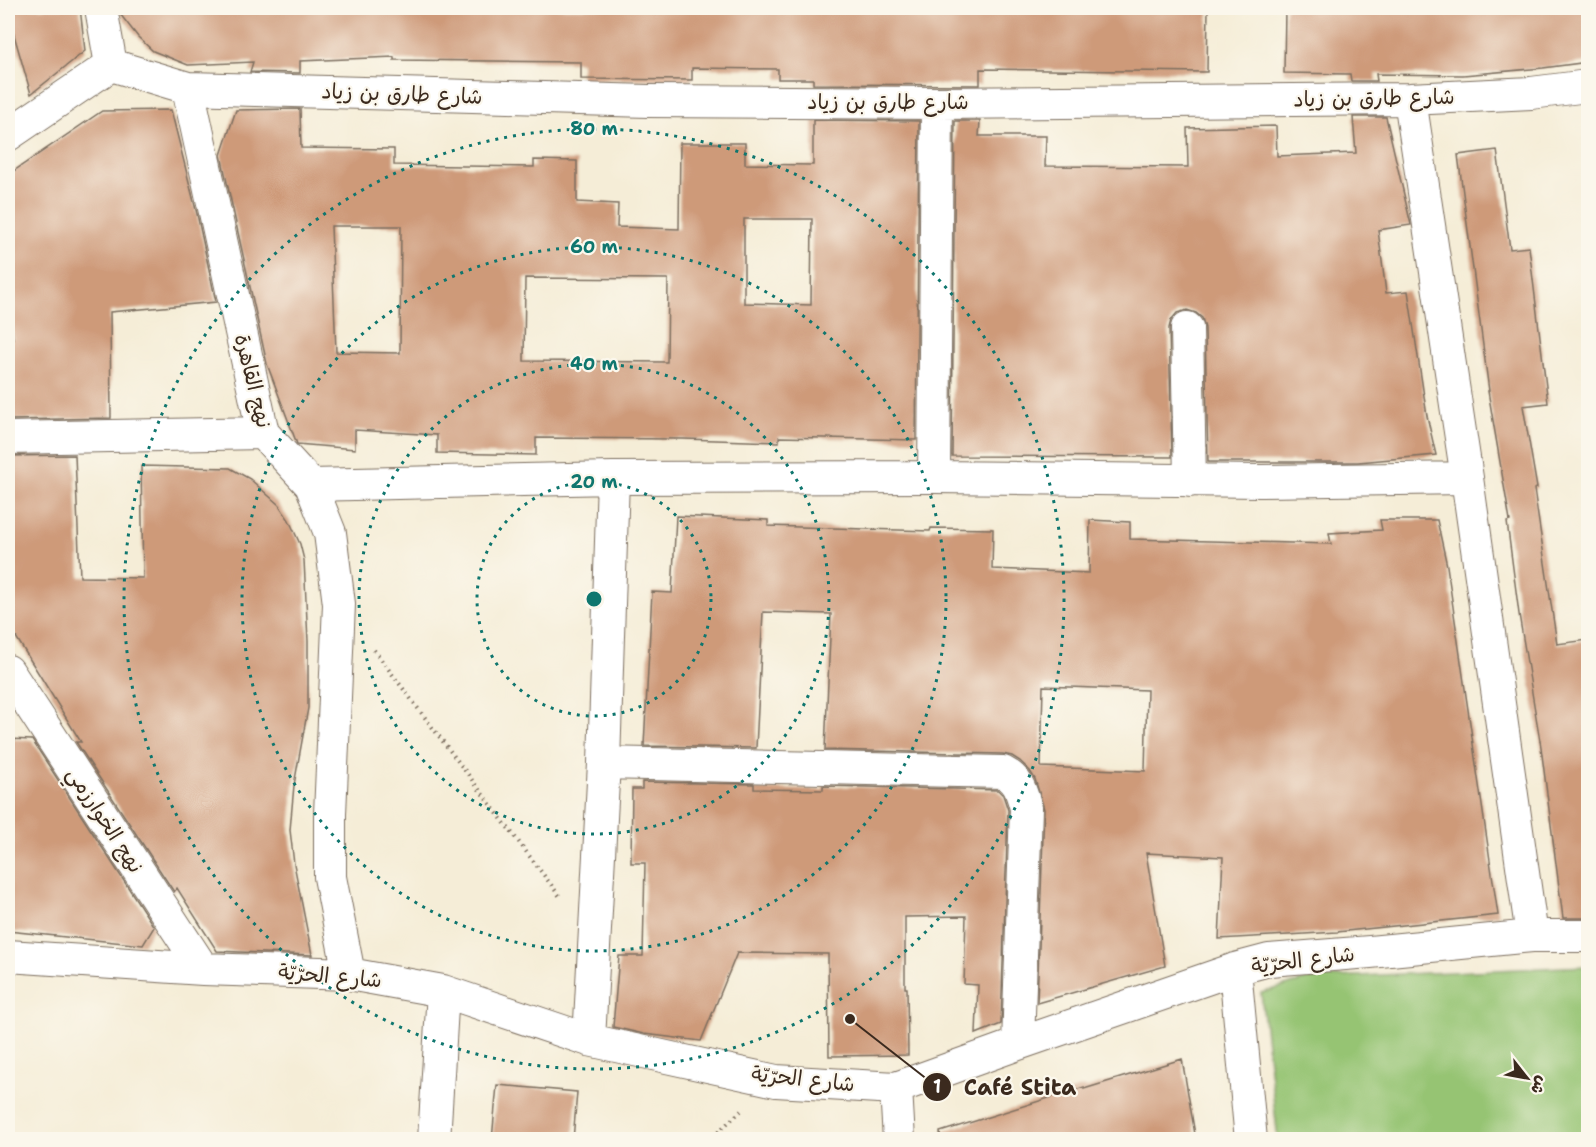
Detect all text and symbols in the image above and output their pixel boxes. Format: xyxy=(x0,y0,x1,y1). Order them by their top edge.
street label: شارع طارق بن زياد xyxy=(321,77,483,112)
street label: شارع طارق بن زياد xyxy=(1293,83,1455,114)
street label: شارع طارق بن زياد xyxy=(807,88,969,117)
text: 80 m xyxy=(570,117,618,141)
text: 60 m xyxy=(570,235,618,259)
street label: نهج القاهرة xyxy=(228,331,278,431)
text: 40 m xyxy=(570,352,618,376)
text: 20 m xyxy=(570,470,618,494)
centre of rings xyxy=(584,589,604,609)
street label: نهج الخوارزمي xyxy=(56,762,150,881)
street label: شارع الحرّيّة xyxy=(1250,940,1356,981)
street label: شارع الحرّيّة xyxy=(277,958,383,995)
north arrow xyxy=(1497,1048,1557,1108)
street label: شارع الحرّيّة xyxy=(750,1060,856,1099)
callout: Café Stita xyxy=(922,1067,1089,1107)
text: Café Stita xyxy=(964,1073,1076,1102)
text: ش xyxy=(1526,1073,1553,1098)
text: 1 xyxy=(933,1075,941,1099)

